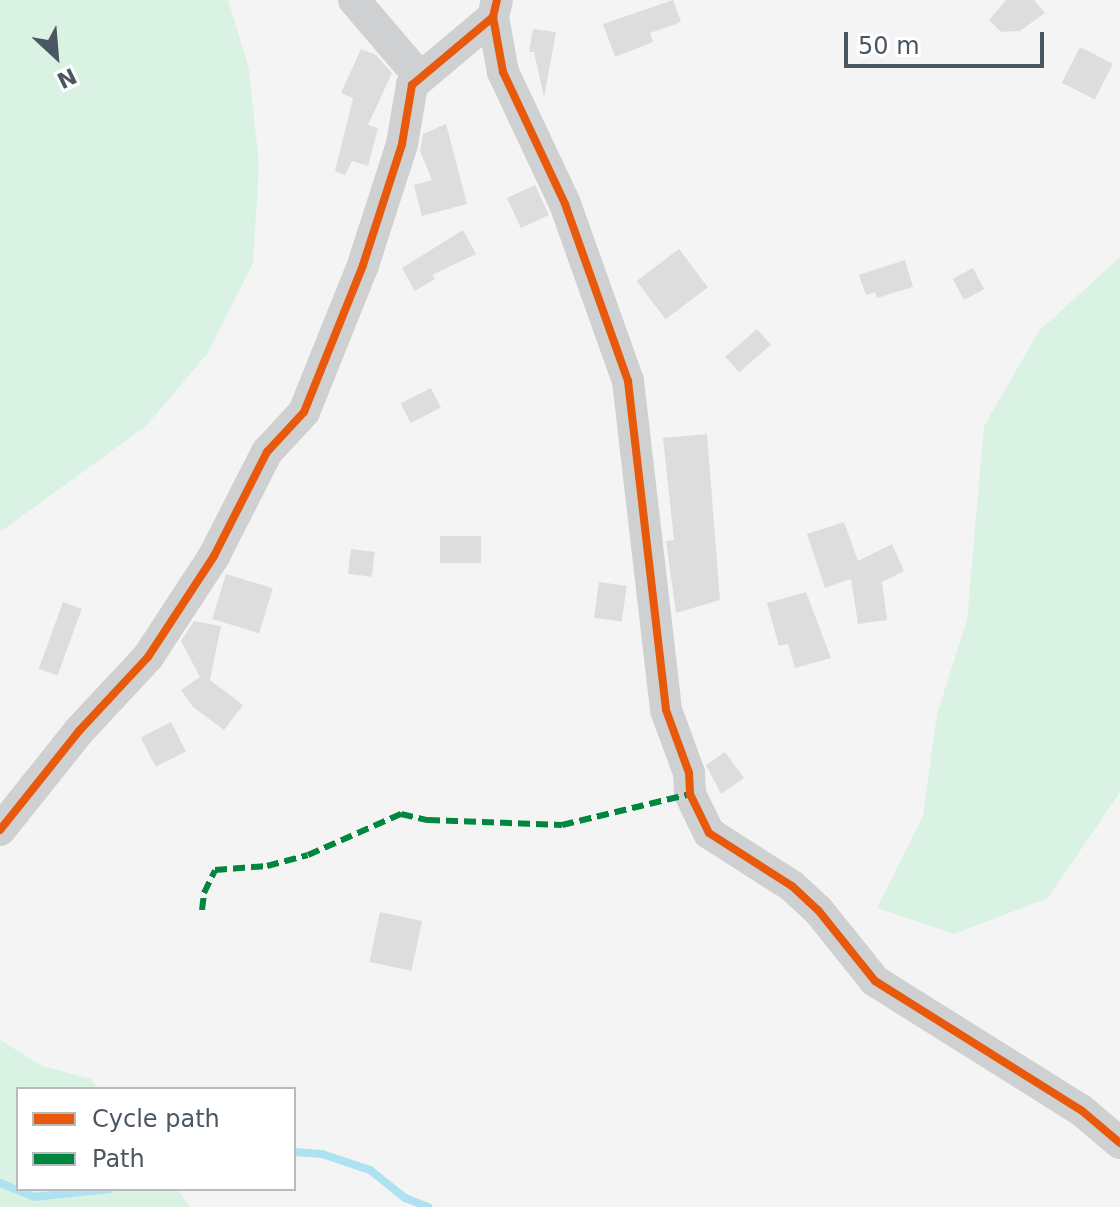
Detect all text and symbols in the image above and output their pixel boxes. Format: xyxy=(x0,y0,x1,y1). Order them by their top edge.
north arrow xyxy=(16,16,96,96)
scale bar xyxy=(848,16,1048,66)
text: 50 m xyxy=(858,32,920,60)
text: N xyxy=(53,63,81,93)
legend xyxy=(16,1087,296,1191)
text: Cycle path xyxy=(92,1105,220,1133)
text: Path xyxy=(92,1145,145,1173)

